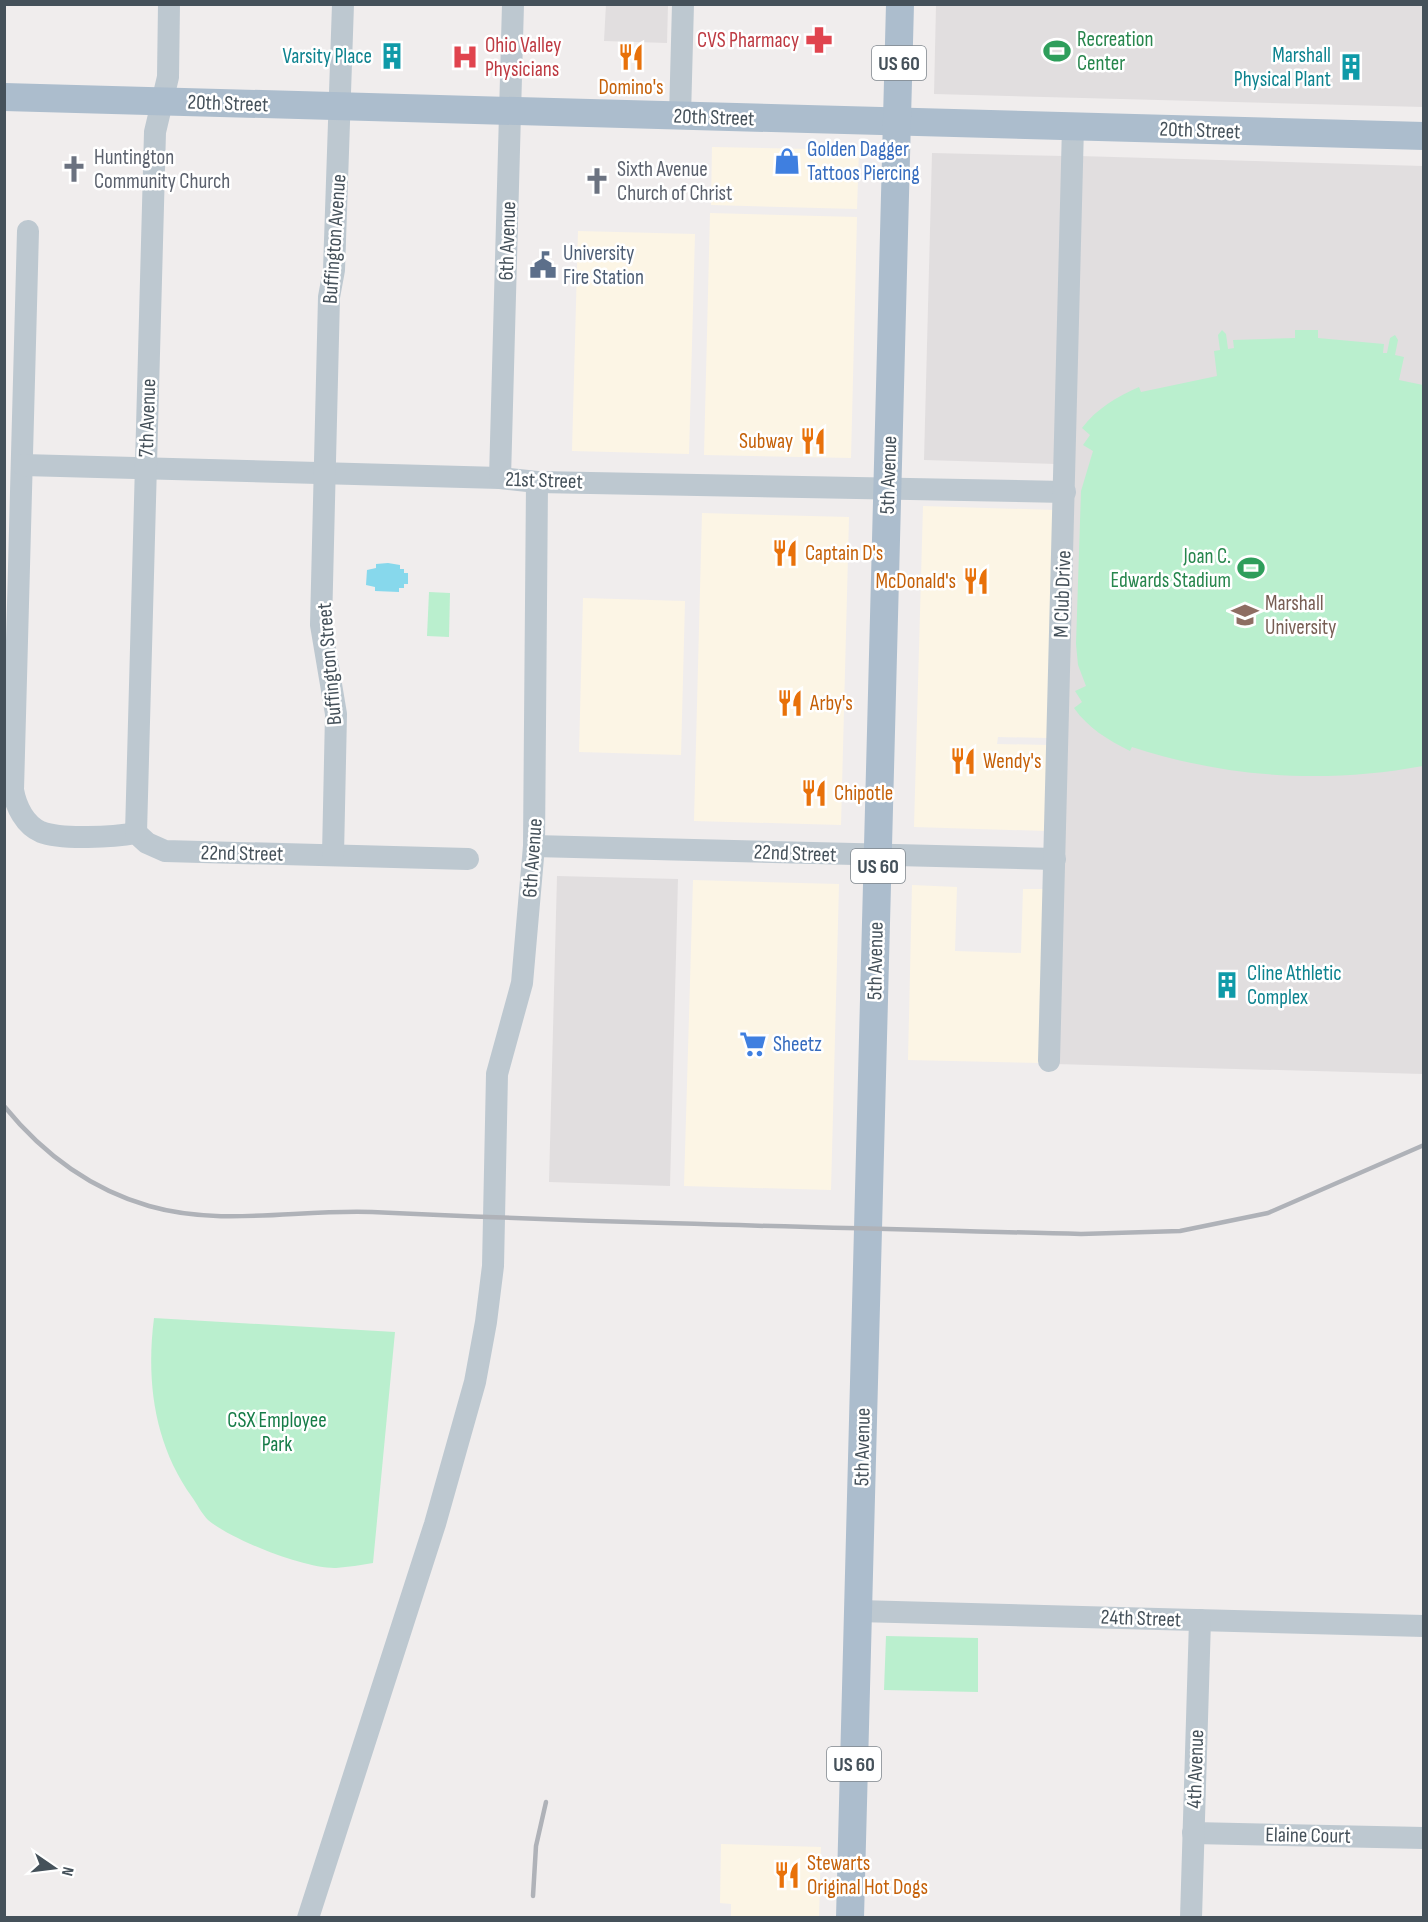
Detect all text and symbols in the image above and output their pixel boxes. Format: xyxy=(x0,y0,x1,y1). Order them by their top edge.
pharmacy icon: CVS Pharmacy xyxy=(804,25,834,55)
place label: Recreation Center xyxy=(1077,27,1153,76)
place label: CVS Pharmacy xyxy=(697,28,799,53)
place label: Ohio Valley Physicians xyxy=(485,33,561,82)
sports icon: Recreation Center xyxy=(1042,36,1072,66)
building icon: Varsity Place xyxy=(377,41,407,71)
hospital icon: Ohio Valley Physicians xyxy=(450,42,480,72)
restaurant icon: Domino's xyxy=(616,42,646,72)
place label: Marshall Physical Plant xyxy=(1234,43,1331,92)
place label: Varsity Place xyxy=(282,44,372,69)
road number: US 60 xyxy=(872,46,926,80)
building icon: Marshall Physical Plant xyxy=(1336,52,1366,82)
place label: Domino's xyxy=(599,75,663,100)
street label: 20th Street xyxy=(187,90,269,117)
street label: 20th Street xyxy=(673,104,755,131)
street label: 20th Street xyxy=(1159,117,1241,144)
place label: Golden Dagger Tattoos Piercing xyxy=(807,137,920,186)
place label: Huntington Community Church xyxy=(94,145,230,194)
shop icon: Golden Dagger Tattoos Piercing xyxy=(772,146,802,176)
church icon: Huntington Community Church xyxy=(59,154,89,184)
place label: Sixth Avenue Church of Christ xyxy=(617,157,732,206)
church icon: Sixth Avenue Church of Christ xyxy=(582,166,612,196)
street label: Buffington Avenue xyxy=(317,173,352,305)
street label: 6th Avenue xyxy=(494,201,521,281)
place label: University Fire Station xyxy=(563,241,644,290)
public building icon: University Fire Station xyxy=(528,250,558,280)
street label: 7th Avenue xyxy=(134,378,161,458)
restaurant icon: Subway xyxy=(798,426,828,456)
place label: Subway xyxy=(739,429,793,454)
street label: 5th Avenue xyxy=(875,435,902,515)
street label: 21st Street xyxy=(505,467,583,494)
restaurant icon: Captain D's xyxy=(770,538,800,568)
place label: Captain D's xyxy=(805,541,883,566)
place label: Joan C. Edwards Stadium xyxy=(1111,544,1231,593)
street label: M Club Drive xyxy=(1048,550,1077,638)
sports icon: Joan C. Edwards Stadium xyxy=(1236,553,1266,583)
restaurant icon: McDonald's xyxy=(961,566,991,596)
place label: McDonald's xyxy=(876,569,956,594)
place label: Marshall University xyxy=(1265,591,1336,640)
school or university icon: Marshall University xyxy=(1230,600,1260,630)
street label: Buffington Street xyxy=(312,602,347,726)
restaurant icon: Arby's xyxy=(775,688,805,718)
place label: Arby's xyxy=(809,691,853,716)
restaurant icon: Wendy's xyxy=(948,746,978,776)
place label: Wendy's xyxy=(983,749,1041,774)
restaurant icon: Chipotle xyxy=(799,778,829,808)
place label: Chipotle xyxy=(834,781,893,806)
street label: 6th Avenue xyxy=(517,818,548,898)
street label: 22nd Street xyxy=(200,840,284,867)
street label: 22nd Street xyxy=(753,840,837,867)
road number: US 60 xyxy=(851,849,905,883)
street label: 5th Avenue xyxy=(862,922,889,1000)
place label: Cline Athletic Complex xyxy=(1247,961,1342,1010)
building icon: Cline Athletic Complex xyxy=(1212,970,1242,1000)
supermarket icon: Sheetz xyxy=(738,1029,768,1059)
place label: Sheetz xyxy=(773,1032,822,1057)
park label: CSX Employee Park xyxy=(227,1408,327,1457)
street label: 5th Avenue xyxy=(849,1408,876,1486)
street label: 24th Street xyxy=(1100,1605,1182,1632)
street label: 4th Avenue xyxy=(1182,1729,1209,1809)
road number: US 60 xyxy=(827,1747,881,1781)
street label: Elaine Court xyxy=(1265,1822,1351,1849)
north arrow xyxy=(24,1838,84,1898)
place label: Stewarts Original Hot Dogs xyxy=(807,1851,928,1900)
restaurant icon: Stewarts Original Hot Dogs xyxy=(772,1860,802,1890)
text: N xyxy=(57,1865,77,1878)

